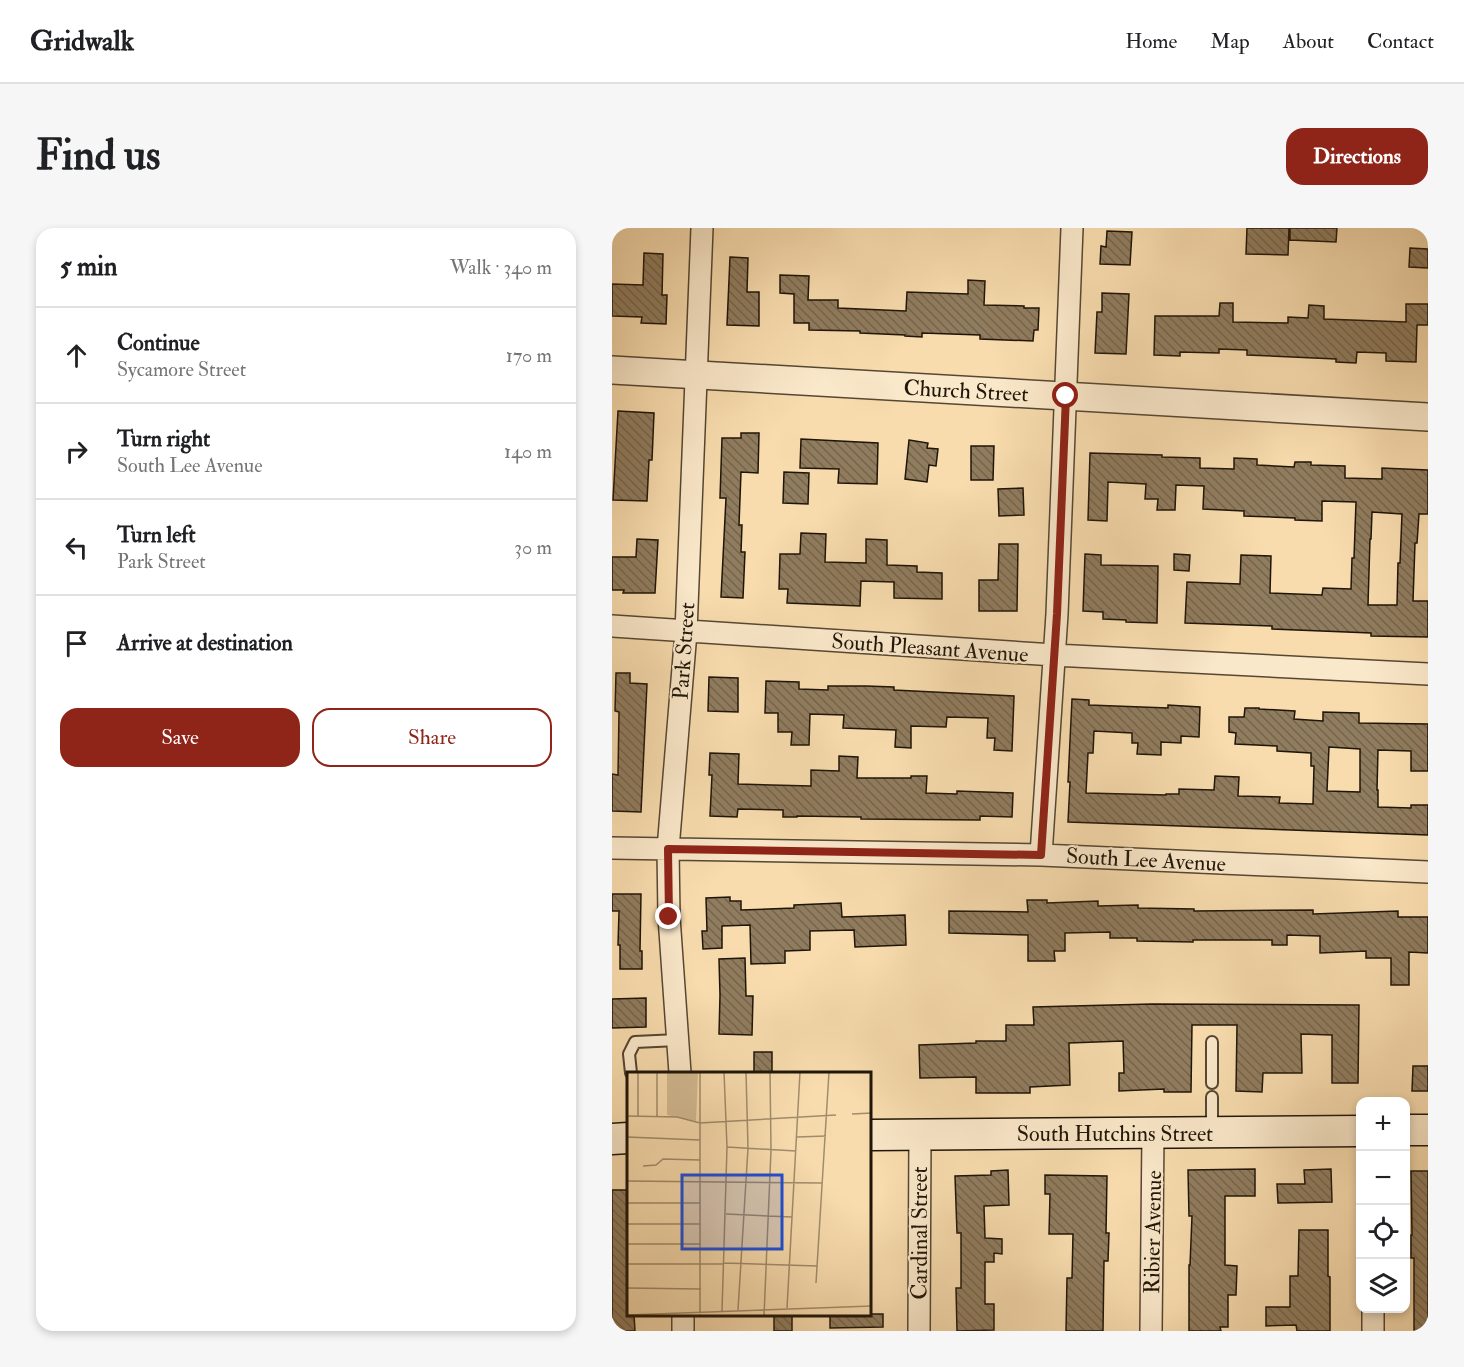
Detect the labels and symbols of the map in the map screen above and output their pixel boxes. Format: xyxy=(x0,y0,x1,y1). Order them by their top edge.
street label: Church Street xyxy=(903,374,1029,408)
route start xyxy=(1052,382,1078,408)
street label: Park Street xyxy=(667,601,701,701)
street label: South Pleasant Avenue xyxy=(831,627,1029,669)
street label: South Lee Avenue xyxy=(1065,842,1227,878)
route end xyxy=(655,903,681,929)
inset map xyxy=(627,1072,872,1316)
street label: South Hutchins Street xyxy=(1017,1120,1213,1148)
street label: Cardinal Street xyxy=(906,1166,934,1300)
street label: Ribier Avenue xyxy=(1138,1170,1168,1294)

